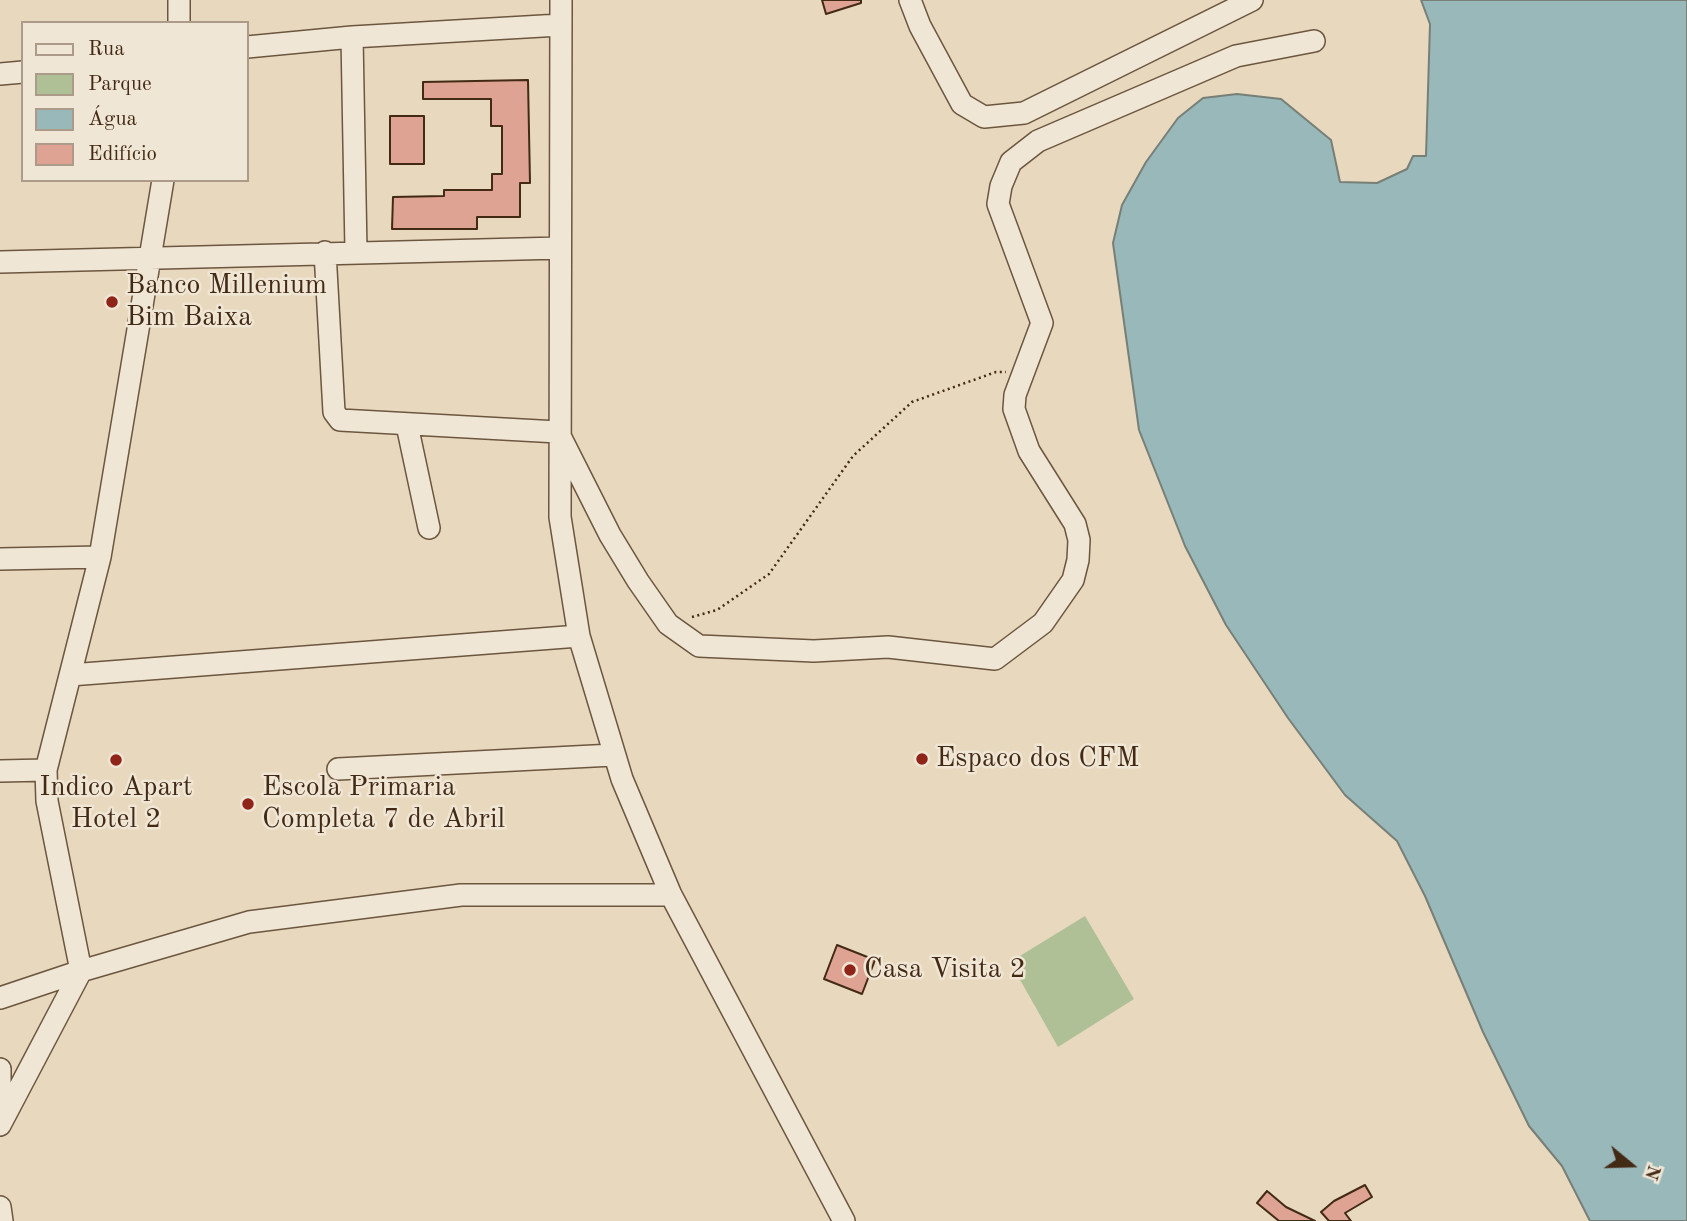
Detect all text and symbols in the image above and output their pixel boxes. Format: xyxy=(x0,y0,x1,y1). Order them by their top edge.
legend xyxy=(21,21,248,182)
text: Rua xyxy=(88,39,125,60)
text: Parque xyxy=(88,74,152,95)
text: Água xyxy=(88,109,137,130)
text: Edifício xyxy=(88,144,157,165)
place label: Banco Millenium Bim Baixa xyxy=(126,269,327,335)
marker: Banco Millenium Bim Baixa xyxy=(104,294,120,310)
place label: Espaco dos CFM xyxy=(936,742,1139,776)
marker: Espaco dos CFM xyxy=(914,751,930,767)
marker: Indico Apart Hotel 2 xyxy=(108,752,124,768)
place label: Indico Apart Hotel 2 xyxy=(39,771,193,837)
place label: Escola Primaria Completa 7 de Abril xyxy=(262,771,505,837)
marker: Escola Primaria Completa 7 de Abril xyxy=(240,796,256,812)
place label: Casa Visita 2 xyxy=(864,953,1026,987)
marker: Casa Visita 2 xyxy=(842,962,858,978)
north arrow xyxy=(1596,1130,1666,1200)
text: N xyxy=(1640,1162,1663,1182)

